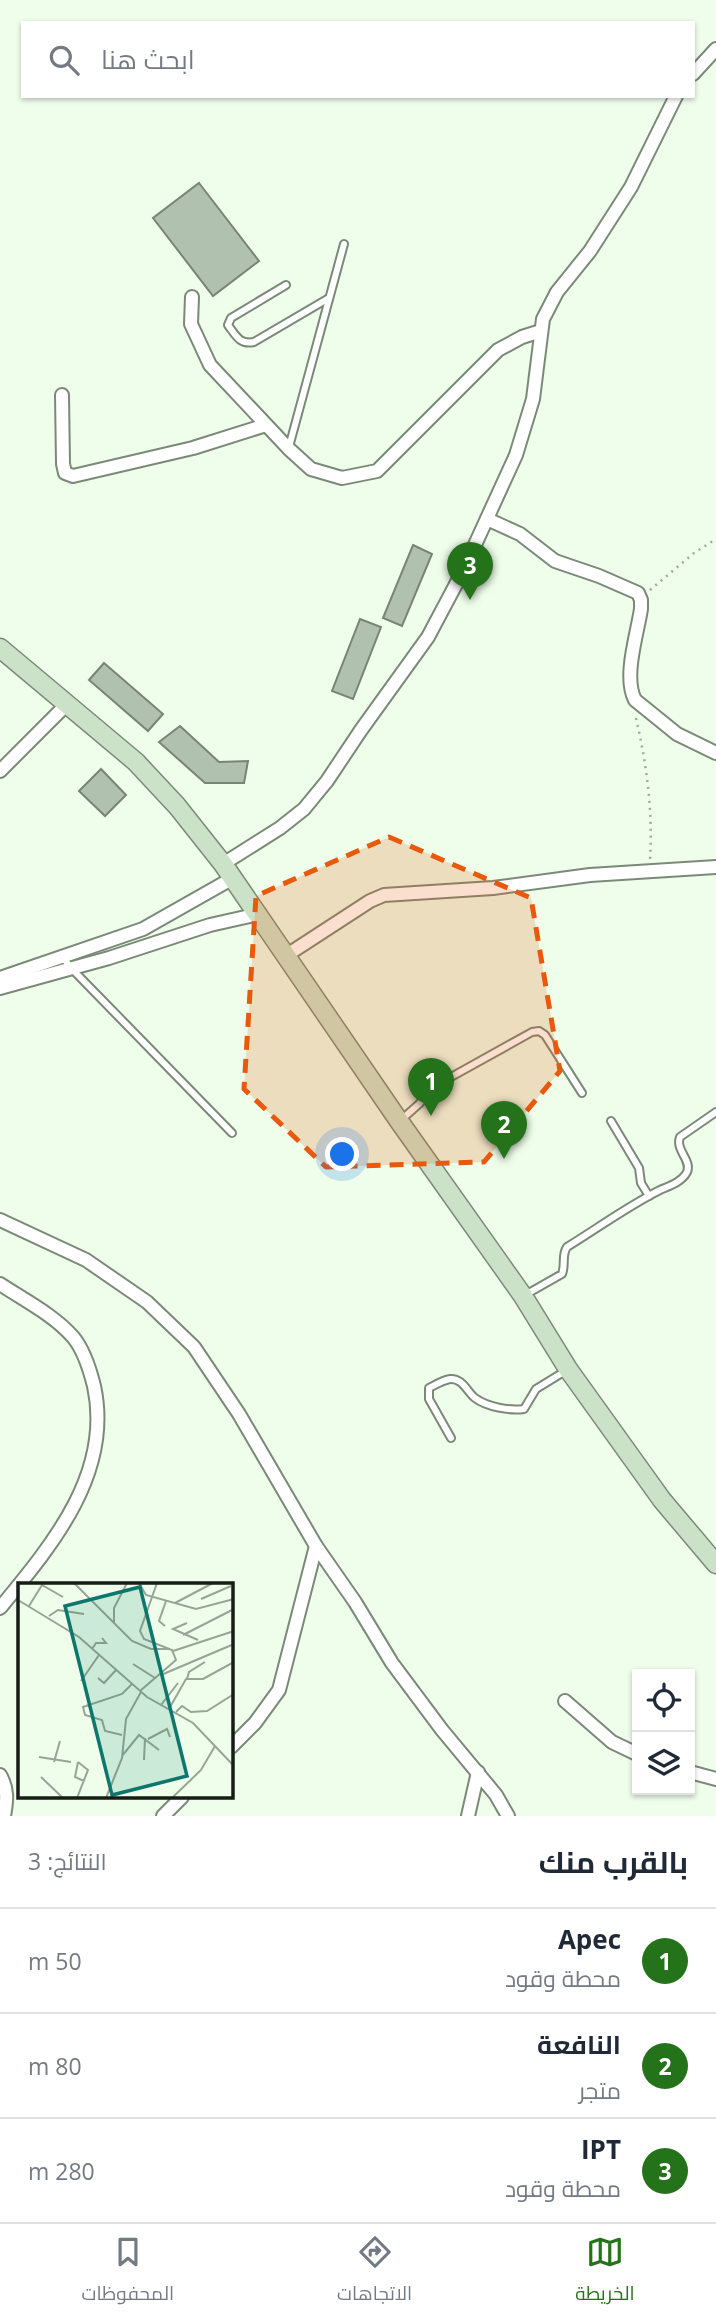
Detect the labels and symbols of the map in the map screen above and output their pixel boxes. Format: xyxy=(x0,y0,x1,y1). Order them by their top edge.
pin: 3 xyxy=(447,542,493,600)
pin: 1 xyxy=(408,1058,454,1116)
pin: 2 xyxy=(481,1101,527,1159)
your location xyxy=(325,1137,359,1171)
inset map xyxy=(18,1583,233,1798)

